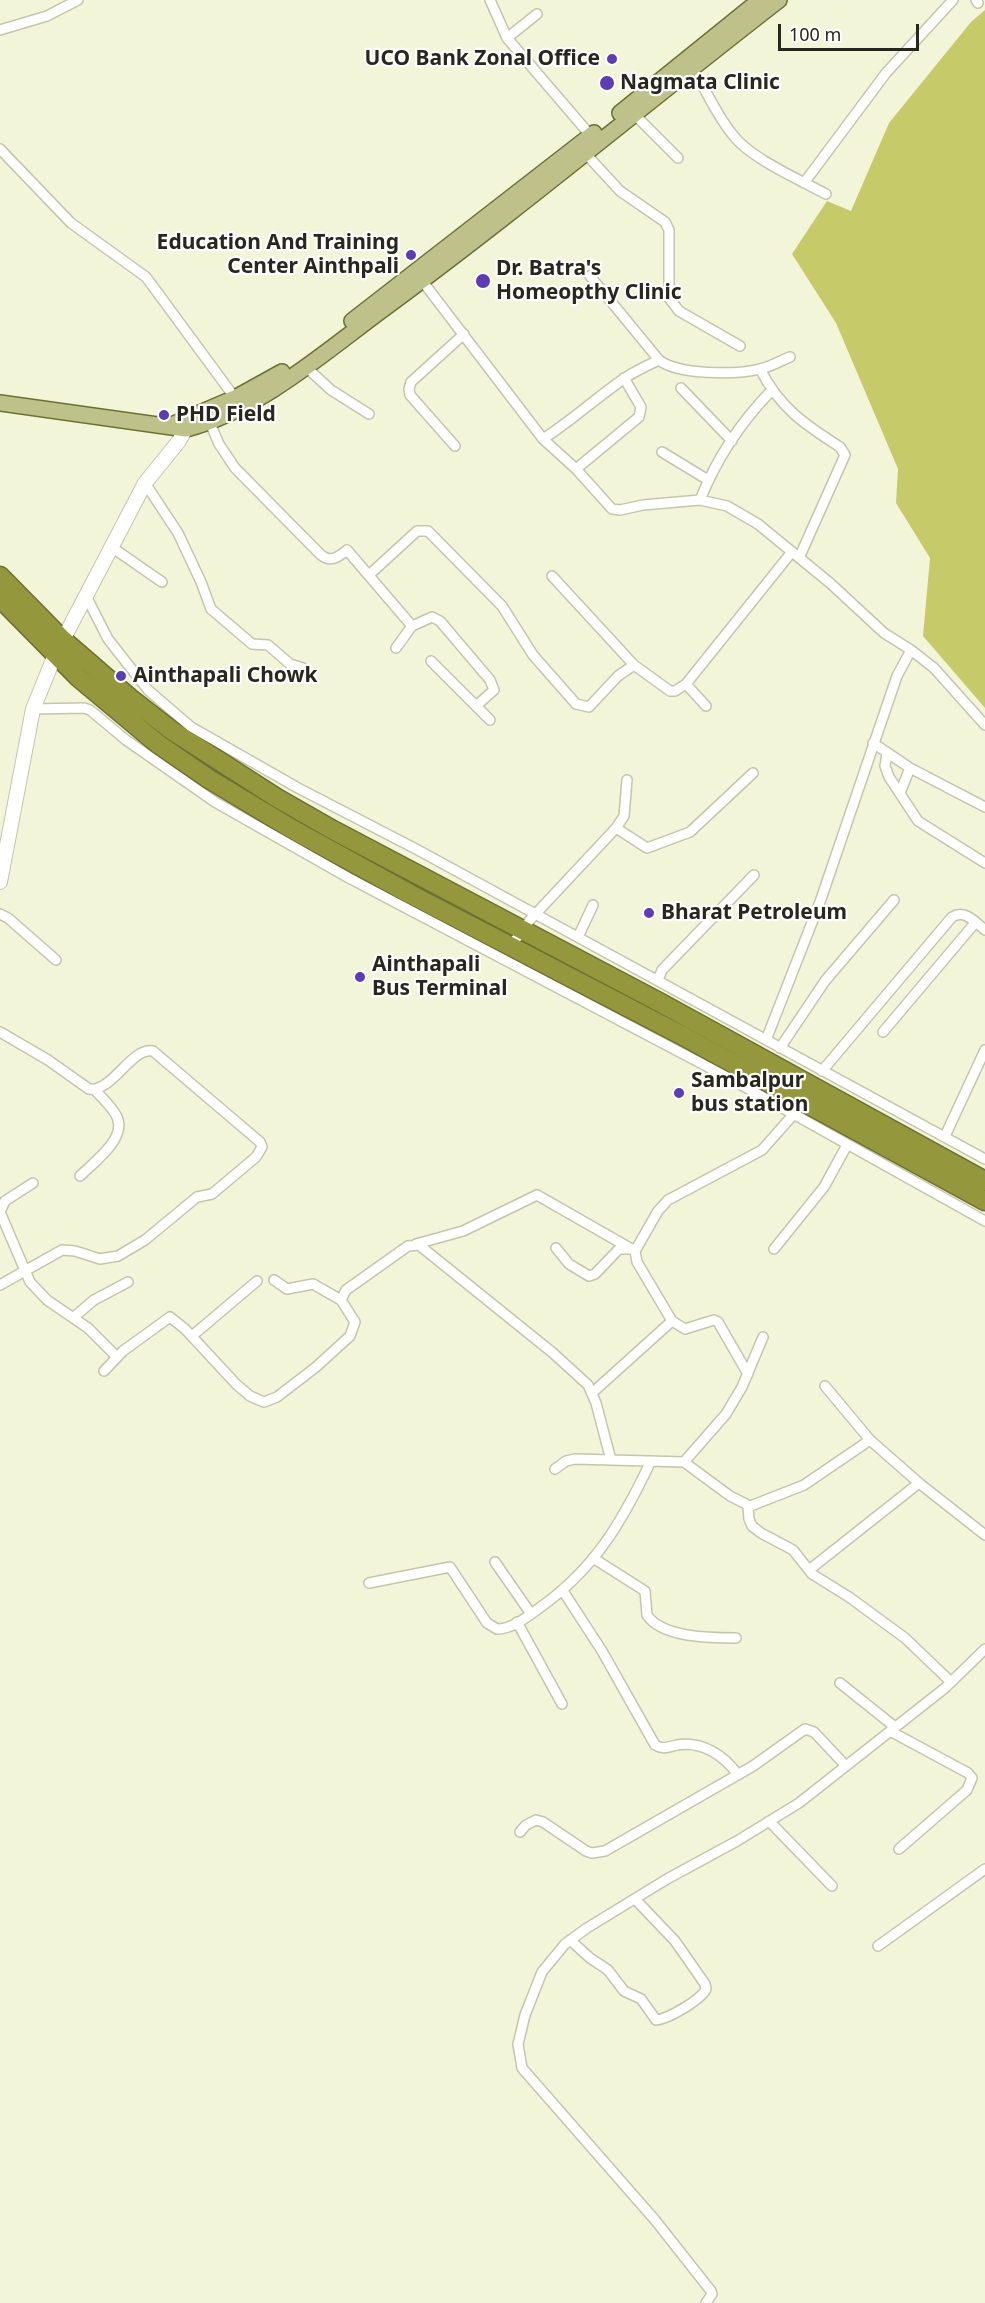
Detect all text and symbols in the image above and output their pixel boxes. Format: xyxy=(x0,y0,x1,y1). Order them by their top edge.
scale bar xyxy=(781,12,922,50)
text: 100 m xyxy=(789,22,841,46)
place label: UCO Bank Zonal Office xyxy=(365,46,600,72)
marker: UCO Bank Zonal Office xyxy=(605,52,619,66)
place label: Nagmata Clinic xyxy=(620,70,780,96)
marker: Nagmata Clinic xyxy=(598,74,616,92)
place label: Education And Training Center Ainthpali xyxy=(157,230,399,280)
marker: Education And Training Center Ainthpali xyxy=(404,248,418,262)
place label: Dr. Batra's Homeopthy Clinic xyxy=(496,256,682,306)
marker: Dr. Batra's Homeopthy Clinic xyxy=(474,272,492,290)
place label: PHD Field xyxy=(176,402,276,428)
marker: PHD Field xyxy=(157,408,171,422)
place label: Ainthapali Chowk xyxy=(133,663,317,689)
marker: Ainthapali Chowk xyxy=(114,669,128,683)
place label: Bharat Petroleum xyxy=(661,900,847,926)
marker: Bharat Petroleum xyxy=(642,906,656,920)
place label: Ainthapali Bus Terminal xyxy=(372,952,507,1002)
marker: Ainthapali Bus Terminal xyxy=(353,970,367,984)
place label: Sambalpur bus station xyxy=(691,1068,808,1118)
marker: Sambalpur bus station xyxy=(672,1086,686,1100)

